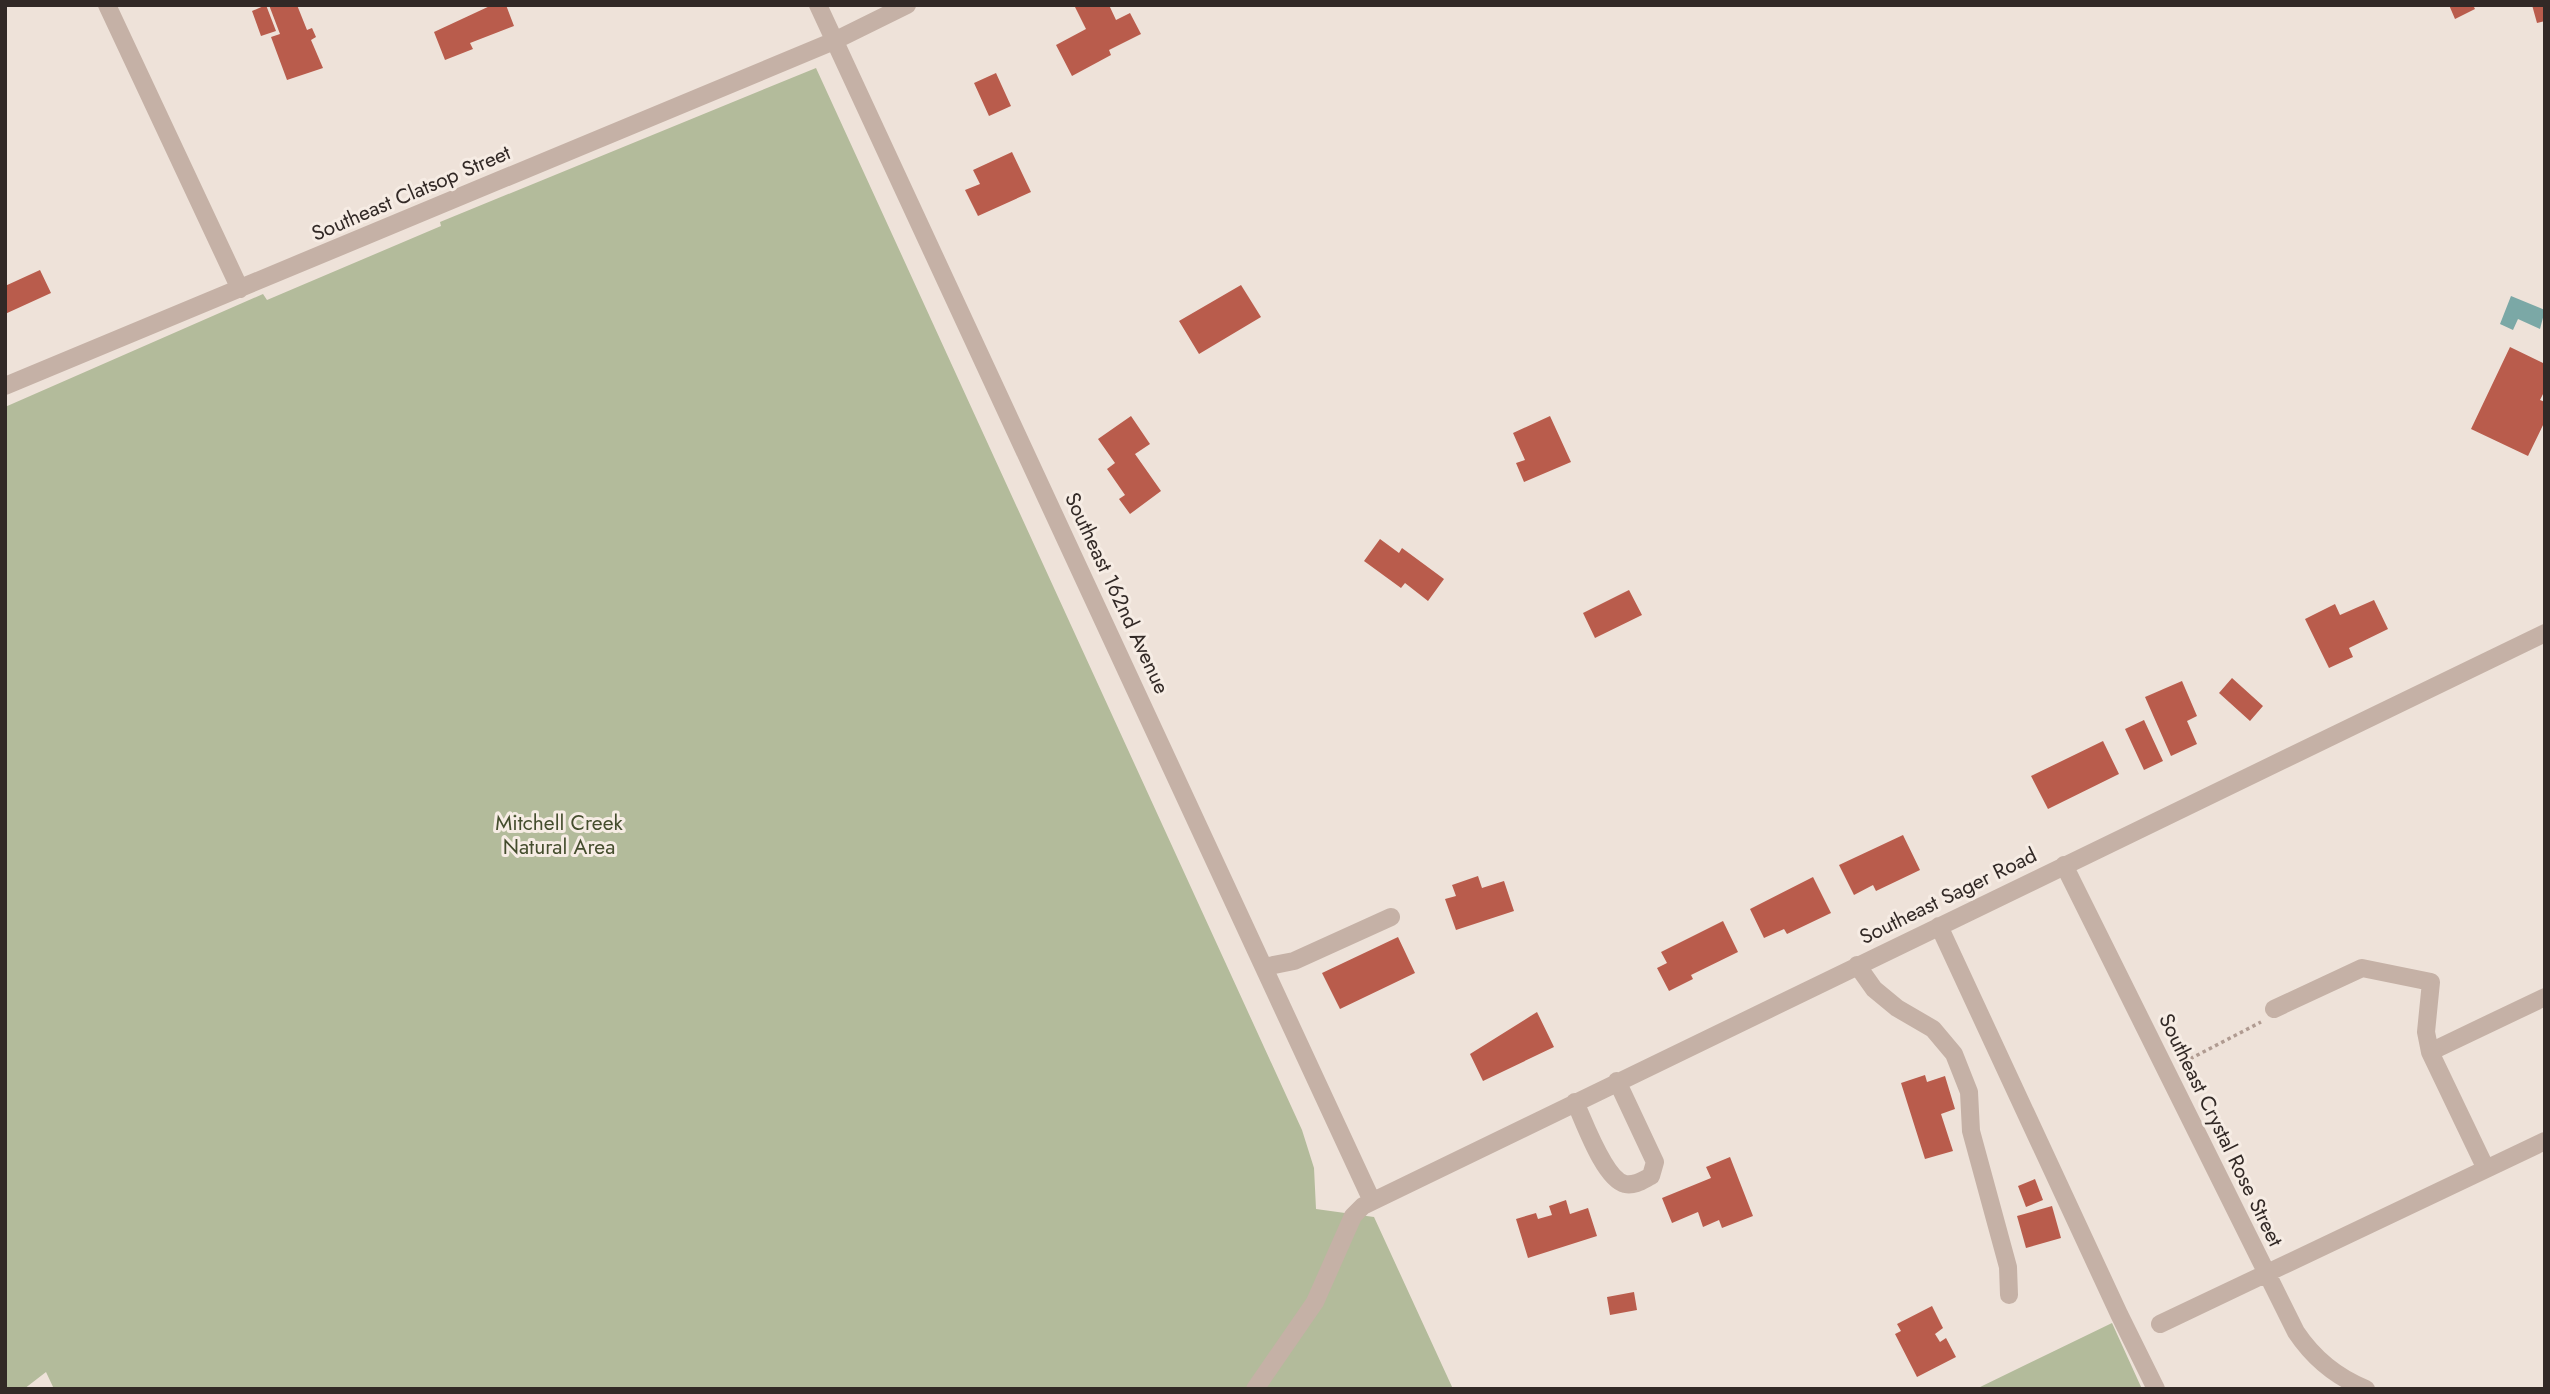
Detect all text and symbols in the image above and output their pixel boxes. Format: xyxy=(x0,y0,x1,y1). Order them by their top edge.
street label: Southeast Clatsop Street xyxy=(307,137,515,249)
street label: Southeast 162nd Avenue xyxy=(1057,487,1177,699)
park label: Mitchell Creek Natural Area xyxy=(495,808,624,862)
street label: Southeast Sager Road xyxy=(1854,840,2042,952)
street label: Southeast Crystal Rose Street xyxy=(2151,1008,2291,1252)

